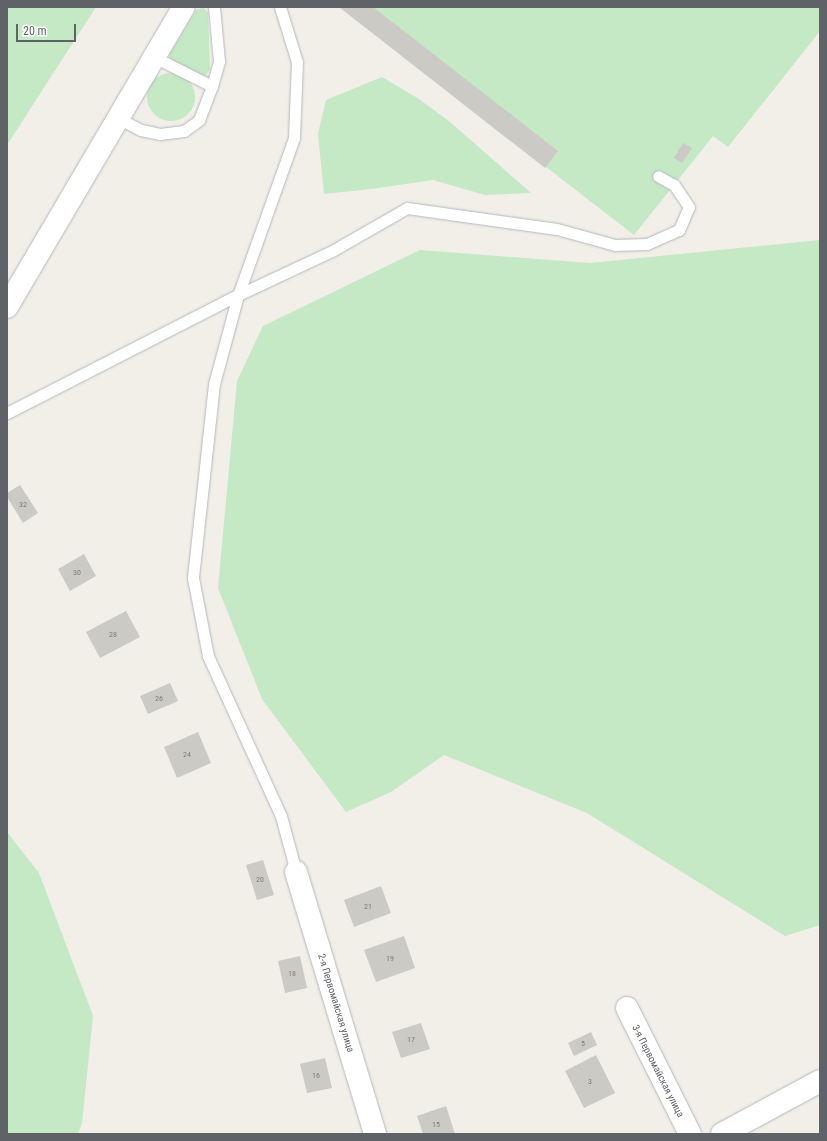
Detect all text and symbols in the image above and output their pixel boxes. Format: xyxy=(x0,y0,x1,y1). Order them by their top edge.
scale bar xyxy=(18,16,78,42)
text: 20 m xyxy=(23,24,47,38)
house number: 32 xyxy=(19,500,27,510)
house number: 30 xyxy=(73,568,81,578)
house number: 28 xyxy=(109,630,117,640)
house number: 26 xyxy=(155,694,163,704)
house number: 24 xyxy=(183,750,191,760)
house number: 20 xyxy=(256,875,264,885)
house number: 21 xyxy=(364,902,372,912)
street label: 2-я Первомайская улица xyxy=(315,952,357,1054)
house number: 19 xyxy=(386,954,394,964)
house number: 18 xyxy=(288,969,296,979)
street label: 3-я Первомайская улица xyxy=(629,1023,687,1119)
house number: 17 xyxy=(407,1035,415,1045)
house number: 5 xyxy=(581,1039,585,1049)
house number: 16 xyxy=(312,1071,320,1081)
house number: 3 xyxy=(588,1077,592,1087)
house number: 15 xyxy=(432,1120,440,1130)

